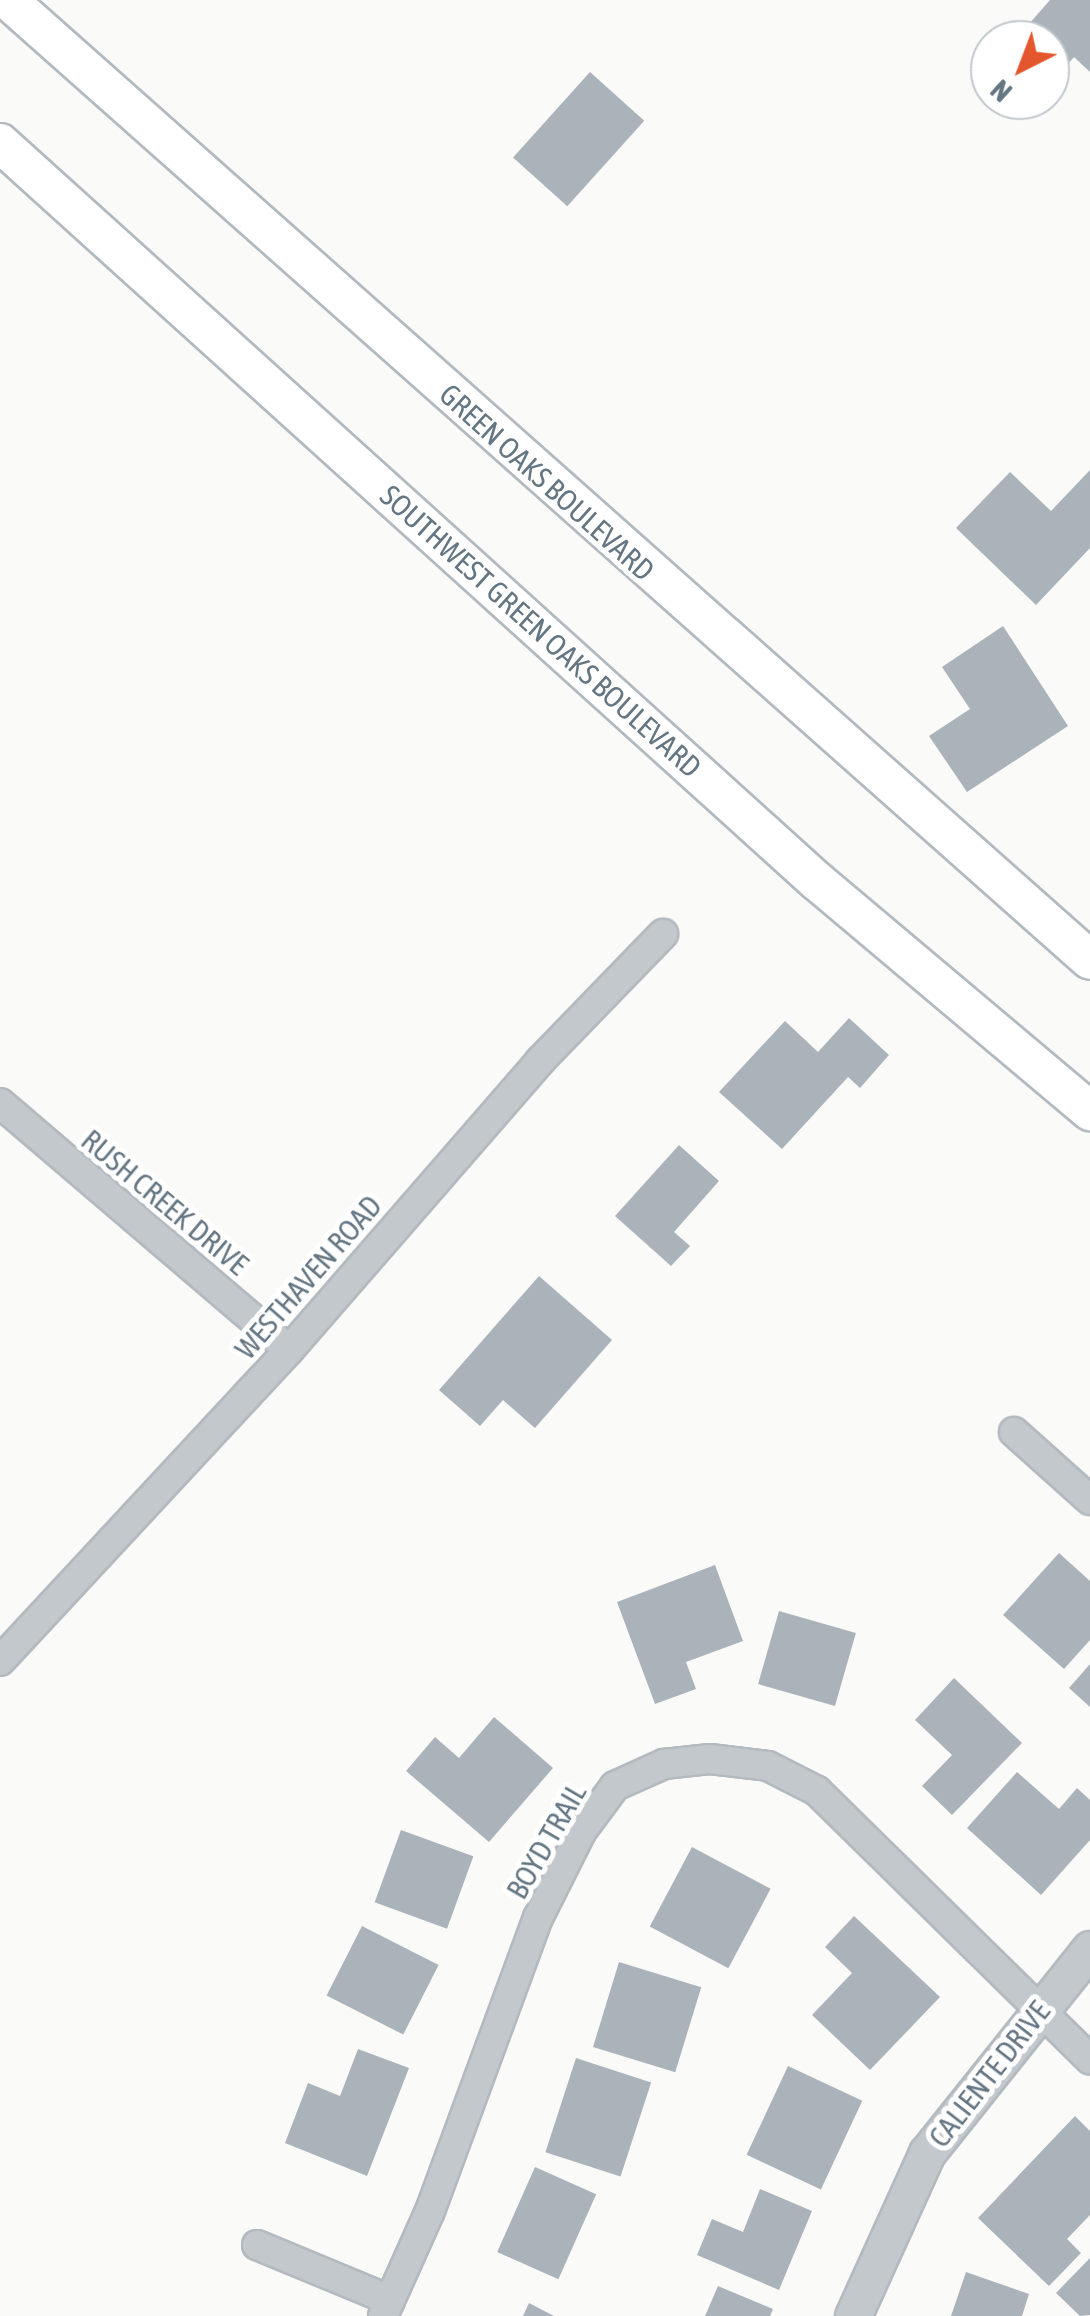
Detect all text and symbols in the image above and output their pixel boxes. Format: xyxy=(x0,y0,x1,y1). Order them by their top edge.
north arrow xyxy=(970,20,1070,120)
text: N xyxy=(984,73,1018,108)
street label: GREEN OAKS BOULEVARD xyxy=(432,376,662,588)
street label: SOUTHWEST GREEN OAKS BOULEVARD xyxy=(373,477,709,785)
street label: RUSH CREEK DRIVE xyxy=(74,1122,256,1282)
street label: WESTHAVEN ROAD xyxy=(227,1188,389,1366)
street label: BOYD TRAIL xyxy=(499,1777,593,1905)
street label: CALIENTE DRIVE xyxy=(921,1994,1057,2154)

